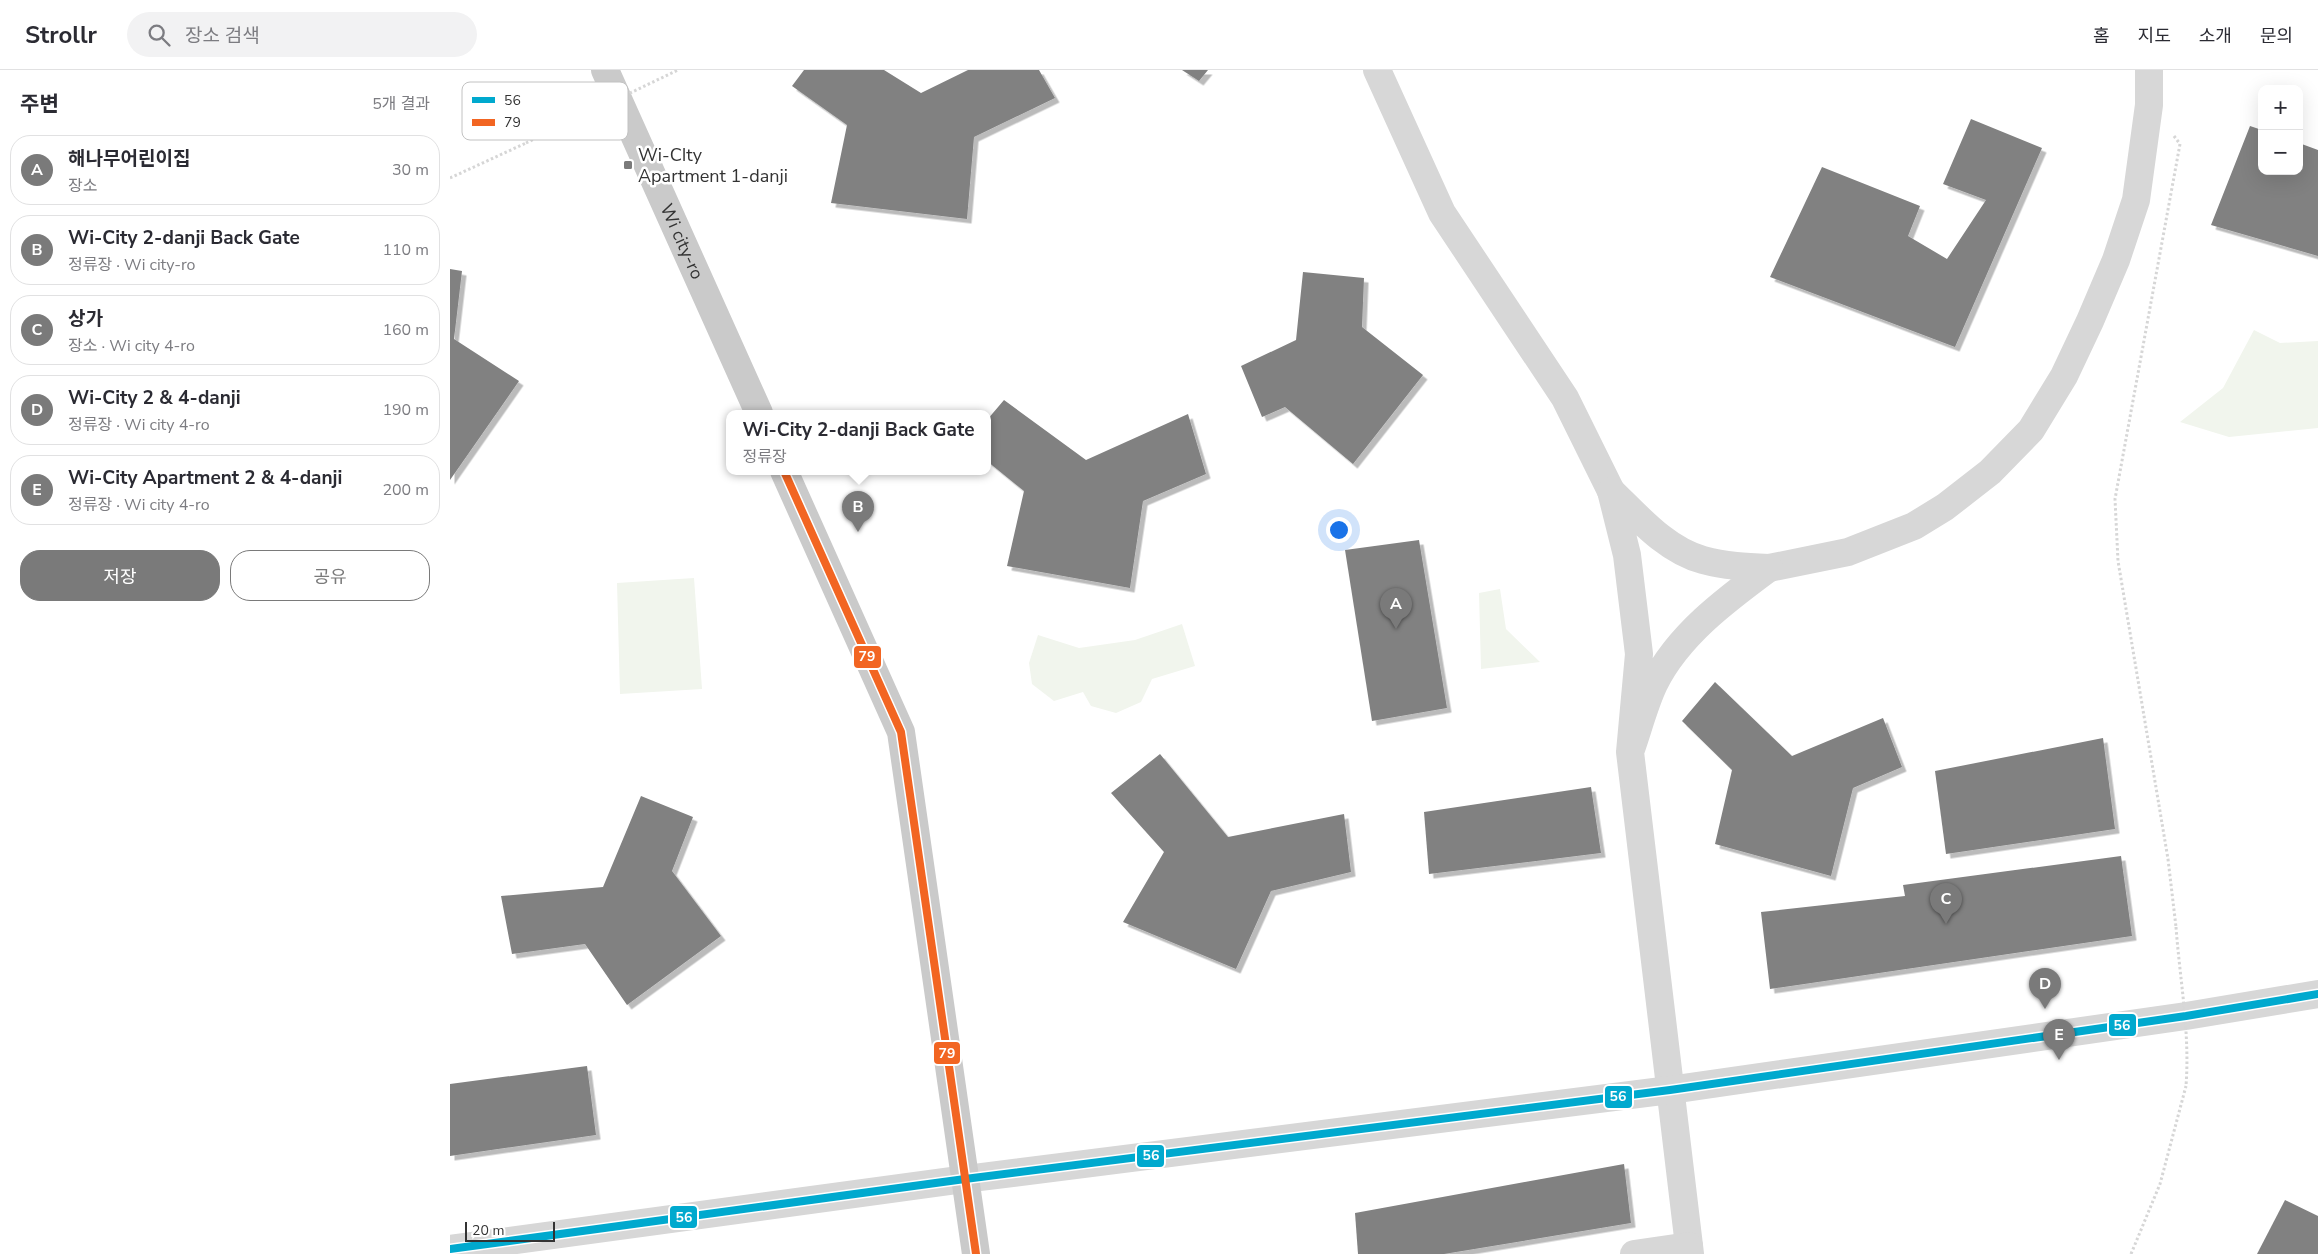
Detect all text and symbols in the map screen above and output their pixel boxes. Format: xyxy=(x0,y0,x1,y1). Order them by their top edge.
search box xyxy=(127,12,477,57)
text: Strollr xyxy=(25,19,97,51)
icon: search xyxy=(145,21,173,49)
text: 장소 검색 xyxy=(185,23,260,49)
text: 홈 xyxy=(2093,24,2110,48)
text: 지도 xyxy=(2138,24,2171,48)
text: 소개 xyxy=(2199,24,2232,48)
text: 문의 xyxy=(2260,24,2293,48)
legend xyxy=(462,82,628,140)
map controls xyxy=(2258,85,2303,175)
button: + xyxy=(2258,85,2303,130)
text: 주변 xyxy=(20,90,59,118)
text: 56 xyxy=(504,91,521,110)
text: 5개 결과 xyxy=(372,93,430,115)
text: 79 xyxy=(504,113,521,132)
button: − xyxy=(2258,130,2303,175)
place label: Wi-CIty Apartment 1-danji xyxy=(638,143,788,188)
text: 해나무어린이집 xyxy=(68,146,190,172)
text: A xyxy=(31,159,43,181)
text: 30 m xyxy=(392,159,429,181)
marker: Wi-CIty Apartment 1-danji xyxy=(622,159,634,171)
text: 장소 xyxy=(68,175,97,197)
street label: Wi city-ro xyxy=(655,200,709,283)
text: Wi-City 2-danji Back Gate xyxy=(68,225,300,251)
text: B xyxy=(31,239,43,261)
text: 110 m xyxy=(382,239,429,261)
text: 정류장 · Wi city-ro xyxy=(68,254,196,276)
text: 상가 xyxy=(68,306,103,332)
text: C xyxy=(32,319,42,341)
text: 160 m xyxy=(382,319,429,341)
text: 장소 · Wi city 4-ro xyxy=(68,335,195,357)
text: Wi-City 2 & 4-danji xyxy=(68,385,241,411)
text: D xyxy=(31,399,43,421)
text: 190 m xyxy=(382,399,429,421)
popup xyxy=(726,410,991,475)
text: 정류장 · Wi city 4-ro xyxy=(68,414,210,436)
text: Wi-City 2-danji Back Gate xyxy=(743,417,974,443)
text: 정류장 xyxy=(743,446,787,468)
text: Wi-City Apartment 2 & 4-danji xyxy=(68,465,342,491)
text: E xyxy=(32,479,42,501)
text: 200 m xyxy=(382,479,429,501)
pin: B xyxy=(842,491,874,532)
text: 정류장 · Wi city 4-ro xyxy=(68,494,210,516)
your location xyxy=(1326,517,1352,543)
button: 저장 xyxy=(20,550,220,601)
button: 공유 xyxy=(230,550,430,601)
pin: A xyxy=(1380,588,1412,629)
line badge: 79 xyxy=(853,645,882,669)
text: 79 xyxy=(859,647,875,666)
pin: C xyxy=(1930,883,1962,924)
pin: D xyxy=(2029,968,2061,1009)
line badge: 56 xyxy=(2108,1013,2137,1037)
text: 56 xyxy=(2114,1016,2130,1035)
pin: E xyxy=(2043,1019,2075,1060)
line badge: 79 xyxy=(933,1041,961,1065)
text: 79 xyxy=(939,1044,955,1063)
line badge: 56 xyxy=(1604,1085,1633,1109)
text: 56 xyxy=(1610,1087,1626,1106)
line badge: 56 xyxy=(1136,1144,1165,1168)
text: 56 xyxy=(1143,1146,1159,1165)
line badge: 56 xyxy=(669,1205,698,1229)
text: 56 xyxy=(676,1208,692,1227)
scale bar xyxy=(465,1219,555,1242)
text: 20 m xyxy=(472,1221,504,1240)

